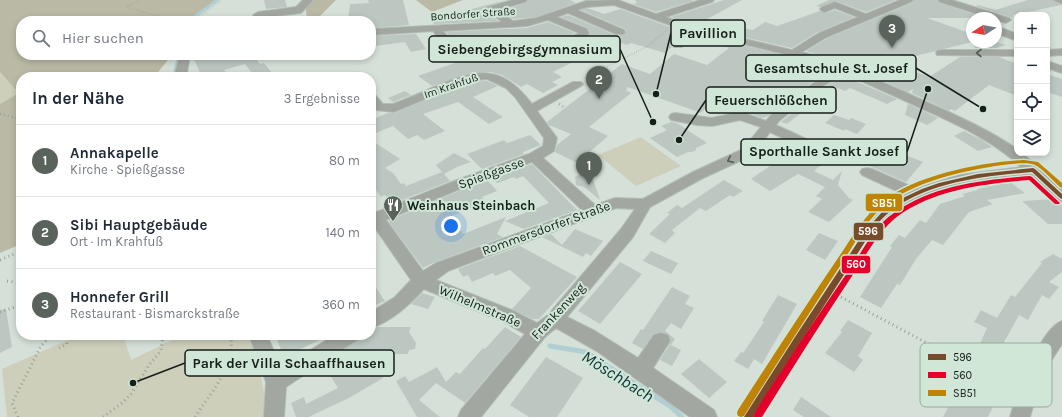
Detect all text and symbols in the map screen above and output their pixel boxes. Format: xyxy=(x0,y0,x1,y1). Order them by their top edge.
street label: Bondorfer Straße xyxy=(430,5,516,23)
north arrow xyxy=(966,12,1002,48)
map controls xyxy=(1014,12,1050,156)
button: + xyxy=(1014,12,1050,48)
pin: 3 xyxy=(879,15,905,48)
search box xyxy=(16,16,376,60)
callout: Pavillion xyxy=(671,20,745,46)
text: Pavillion xyxy=(679,25,737,42)
icon: search xyxy=(30,27,52,49)
text: Hier suchen xyxy=(62,29,144,47)
callout: Siebengebirgsgymnasium xyxy=(429,36,620,62)
text: Siebengebirgsgymnasium xyxy=(438,41,612,58)
button: − xyxy=(1014,48,1050,84)
one-way arrow xyxy=(976,49,982,57)
callout: Gesamtschule St. Josef xyxy=(746,55,916,81)
text: Gesamtschule St. Josef xyxy=(754,60,909,77)
pin: 2 xyxy=(586,66,612,99)
street label: Im Krahfuß xyxy=(422,71,480,101)
button: locate xyxy=(1014,84,1050,120)
callout: Feuerschlößchen xyxy=(706,87,836,113)
text: In der Nähe xyxy=(32,88,124,108)
text: 3 Ergebnisse xyxy=(284,91,360,106)
text: Feuerschlößchen xyxy=(714,92,828,109)
button: layers xyxy=(1014,120,1050,156)
callout: Sporthalle Sankt Josef xyxy=(741,139,907,165)
text: Sporthalle Sankt Josef xyxy=(749,143,900,160)
text: Annakapelle xyxy=(70,144,159,162)
pin: 1 xyxy=(576,152,602,185)
text: 1 xyxy=(43,153,47,168)
text: 80 m xyxy=(329,153,360,168)
street label: Spießgasse xyxy=(456,154,526,192)
one-way arrow xyxy=(727,155,735,163)
text: Kirche · Spießgasse xyxy=(70,162,185,177)
line badge: SB51 xyxy=(865,193,903,212)
restaurant icon: Weinhaus Steinbach xyxy=(382,194,404,222)
text: SB51 xyxy=(872,197,896,210)
place label: Weinhaus Steinbach xyxy=(407,198,535,213)
street label: Rommersdorfer Straße xyxy=(480,198,612,258)
text: Sibi Hauptgebäude xyxy=(70,216,207,234)
your location xyxy=(441,216,461,236)
line badge: 596 xyxy=(853,222,884,241)
text: 2 xyxy=(41,225,49,240)
text: 140 m xyxy=(325,225,360,240)
text: 596 xyxy=(858,225,878,238)
text: Ort · Im Krahfuß xyxy=(70,234,163,249)
line badge: 560 xyxy=(841,255,871,274)
text: 560 xyxy=(846,258,866,271)
street label: Frankenweg xyxy=(528,279,588,342)
street label: Wilhelmstraße xyxy=(437,282,524,330)
text: Honnefer Grill xyxy=(70,288,169,306)
text: 3 xyxy=(41,297,49,312)
text: 360 m xyxy=(322,297,360,312)
text: Restaurant · Bismarckstraße xyxy=(70,306,240,321)
legend xyxy=(920,343,1052,407)
water label: Möschbach xyxy=(578,346,658,406)
callout: Park der Villa Schaaffhausen xyxy=(185,350,394,376)
text: 596 xyxy=(953,351,972,364)
text: Park der Villa Schaaffhausen xyxy=(193,355,385,372)
text: 560 xyxy=(953,369,972,382)
text: SB51 xyxy=(953,387,976,400)

